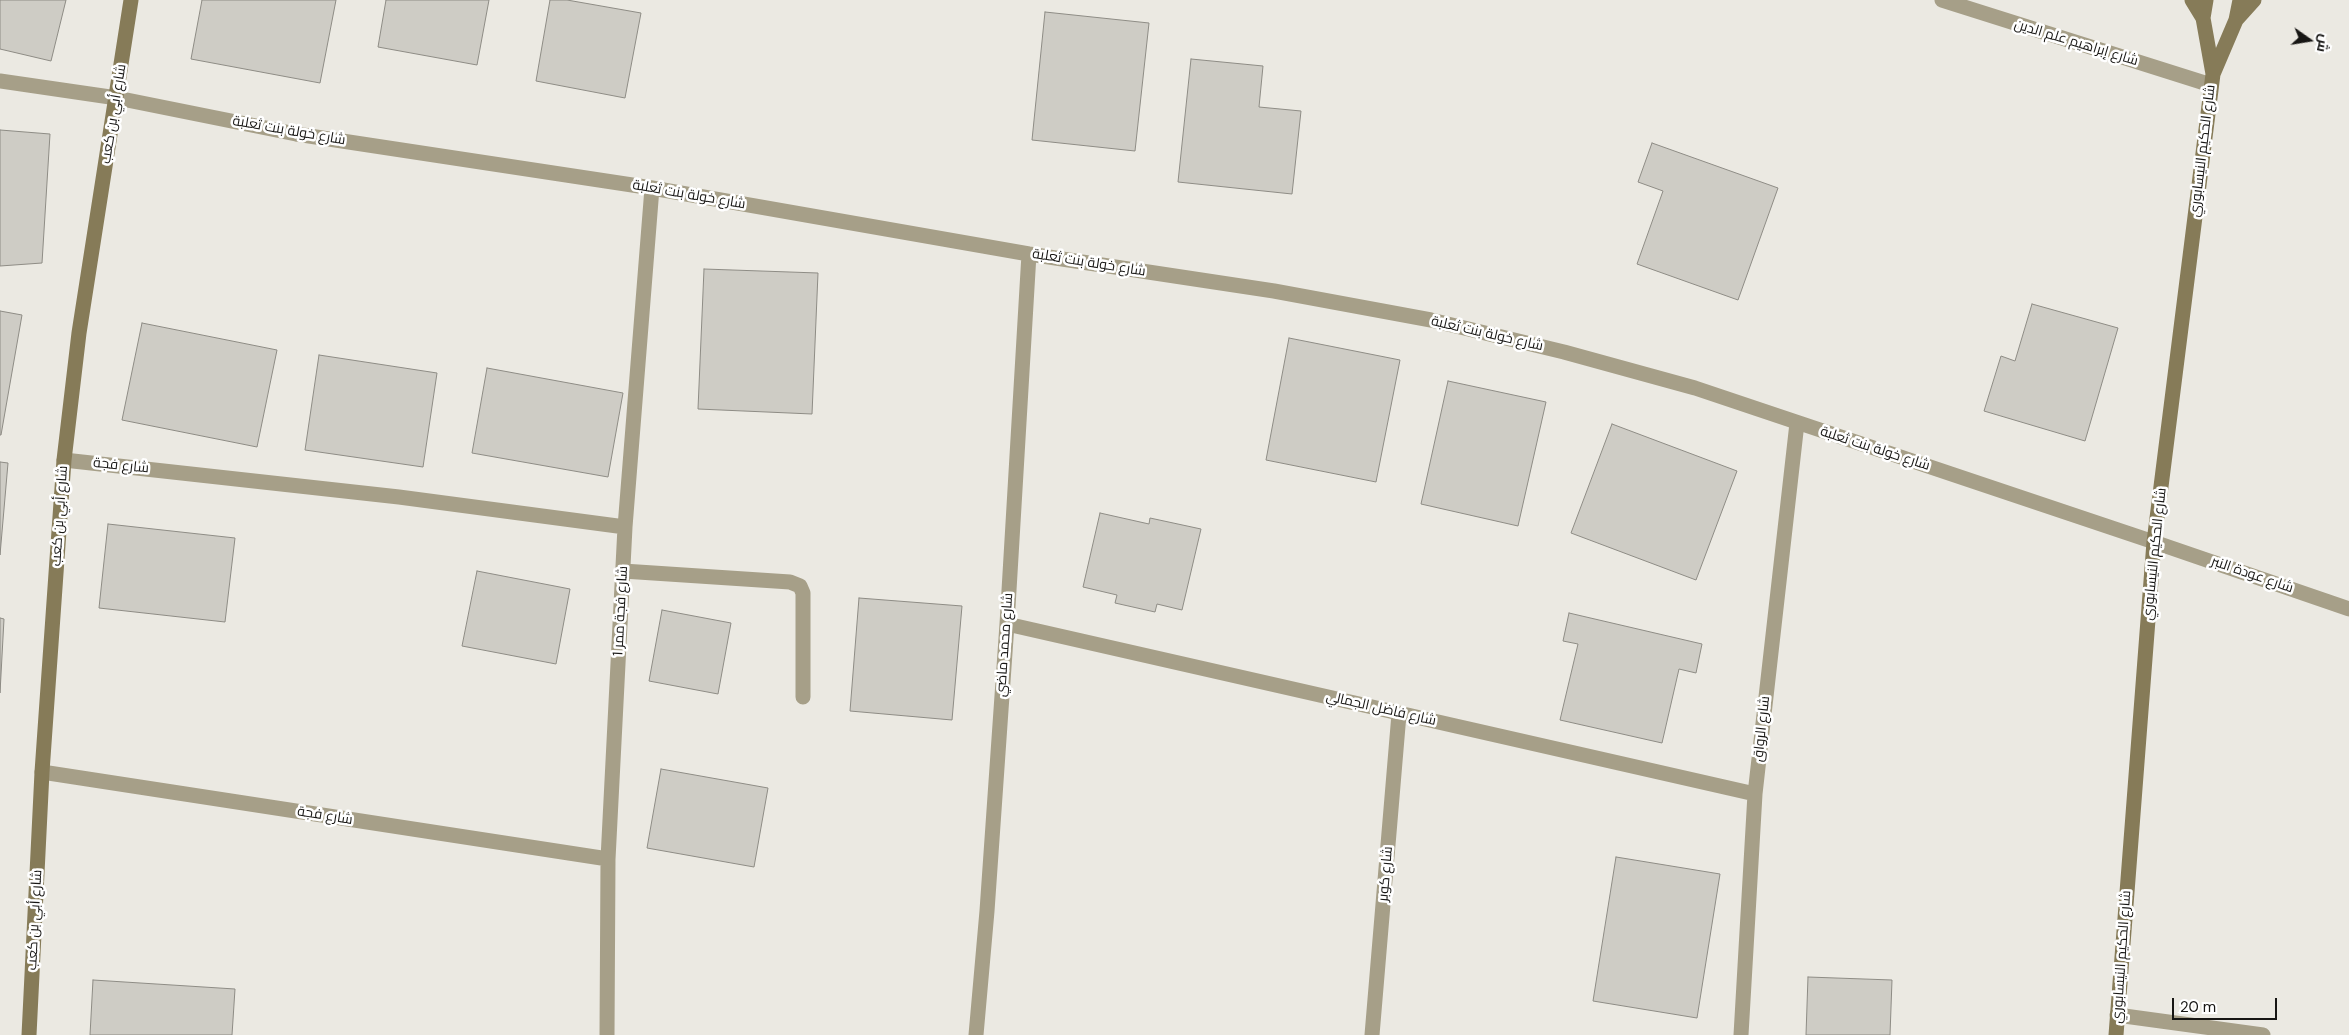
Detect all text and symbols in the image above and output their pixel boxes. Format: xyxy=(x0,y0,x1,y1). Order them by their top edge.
north arrow xyxy=(2284,15,2334,65)
street label: شارع إبراهيم علم الدين xyxy=(2012,16,2140,70)
text: ش xyxy=(2313,33,2334,54)
street label: شارع أبي بن كعب xyxy=(98,63,130,165)
street label: شارع الحكيم النيسابوري xyxy=(2187,84,2219,218)
street label: شارع خولة بنت ثعلبة xyxy=(231,113,347,149)
street label: شارع خولة بنت ثعلبة xyxy=(631,177,747,213)
street label: شارع خولة بنت ثعلبة xyxy=(1031,246,1147,280)
street label: شارع خولة بنت ثعلبة xyxy=(1429,313,1545,355)
street label: شارع خولة بنت ثعلبة xyxy=(1818,423,1932,475)
street label: شارع فجة xyxy=(92,455,150,477)
street label: شارع أبي بن كعب xyxy=(48,465,72,567)
street label: شارع الحكيم النيسابوري xyxy=(2140,487,2170,621)
street label: شارع عودة النبر xyxy=(2209,553,2295,597)
street label: شارع فجة ممر 1 xyxy=(610,565,632,657)
street label: شارع محمد ماضي xyxy=(993,592,1017,698)
street label: شارع فاضل الجمالي xyxy=(1324,688,1438,730)
street label: شارع الرواق xyxy=(1750,695,1774,763)
street label: شارع فجة xyxy=(296,803,354,829)
street label: شارع كوبر xyxy=(1375,846,1397,902)
street label: شارع أبي بن كعب xyxy=(24,869,46,971)
street label: شارع الحكيم النيسابوري xyxy=(2109,890,2135,1024)
scale bar xyxy=(2174,988,2279,1020)
text: 20 m xyxy=(2180,997,2216,1017)

